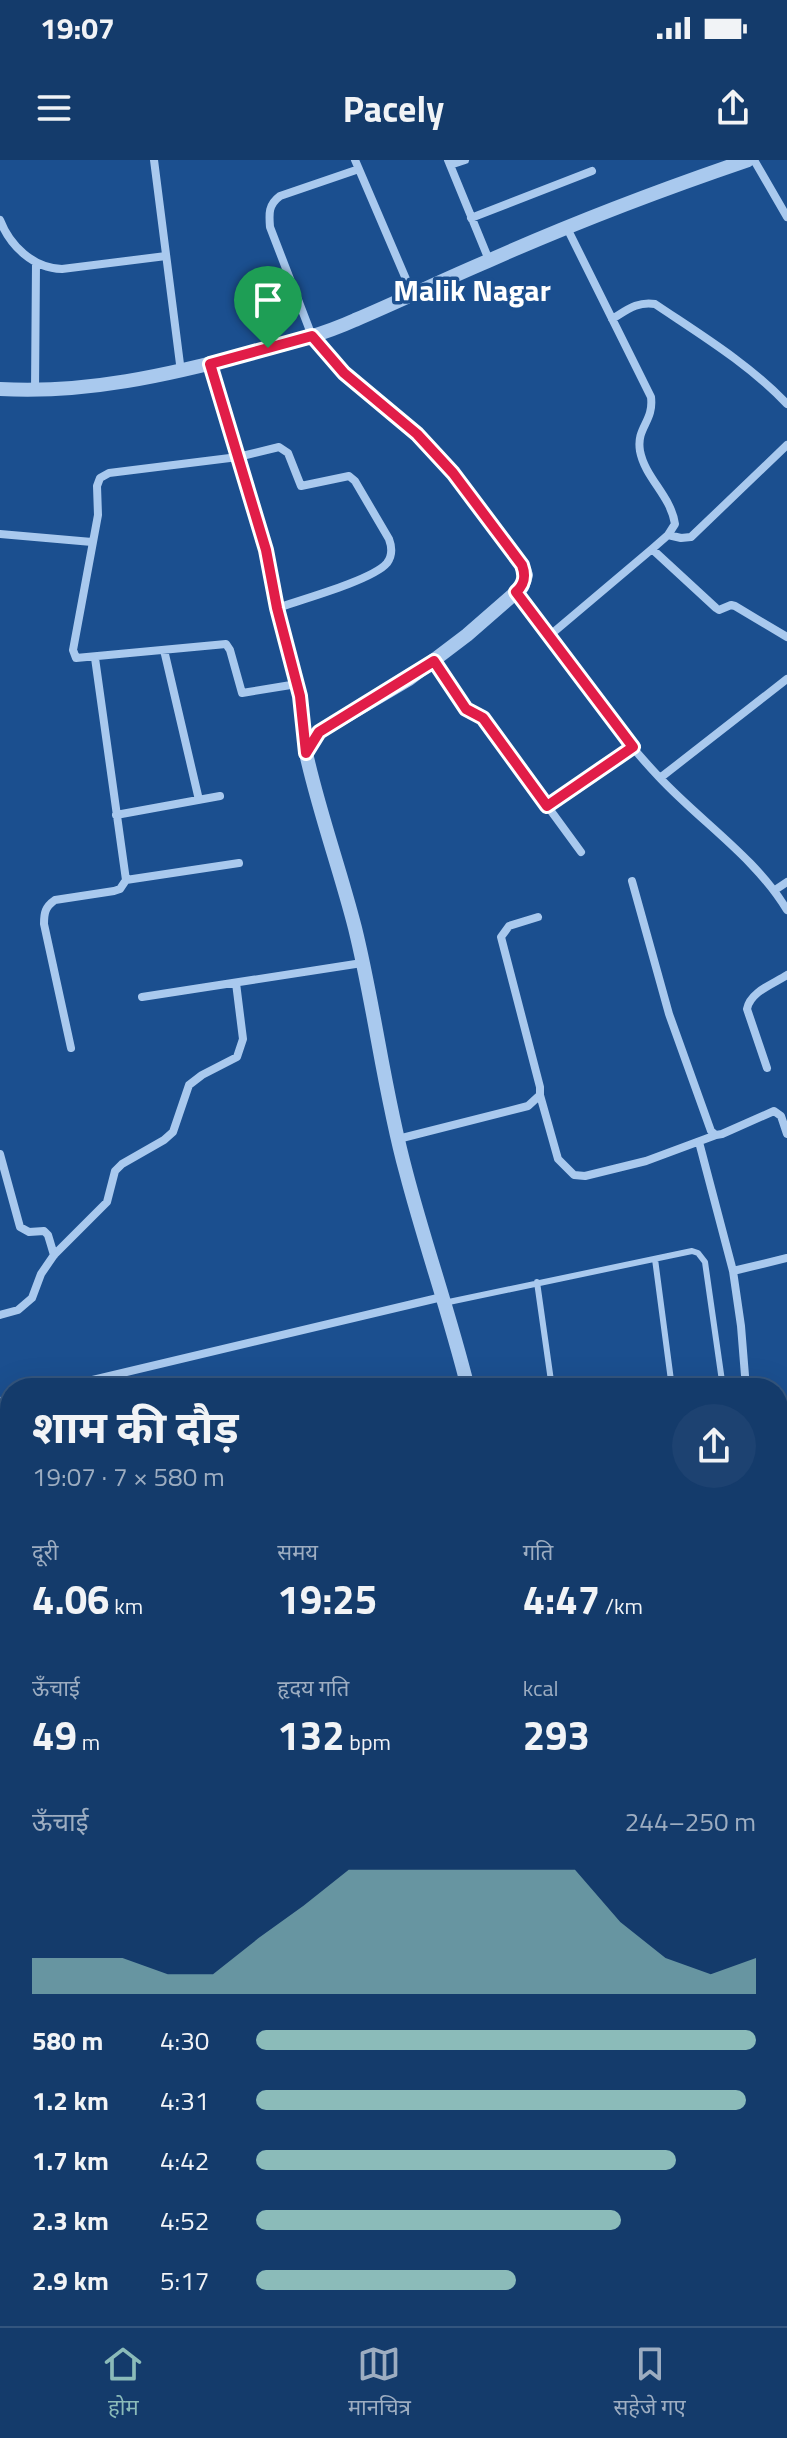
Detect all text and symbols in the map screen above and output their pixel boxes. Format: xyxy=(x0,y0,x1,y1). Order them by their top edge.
text: 19:07 xyxy=(40,5,115,51)
text: Pacely xyxy=(343,81,444,136)
icon: menu xyxy=(32,86,76,130)
icon: share xyxy=(711,86,755,130)
pin xyxy=(234,266,302,348)
district label: Malik Nagar xyxy=(393,267,551,313)
icon: arrive xyxy=(246,278,290,322)
text: शाम की दौड़ xyxy=(32,1393,239,1460)
button: share xyxy=(672,1404,756,1488)
text: 19:07 · 7 × 580 m xyxy=(32,1457,225,1496)
text: दूरी xyxy=(32,1535,58,1569)
text: समय xyxy=(277,1535,318,1569)
text: गति xyxy=(523,1535,553,1569)
text: 4.06 xyxy=(32,1569,109,1630)
text: 19:25 xyxy=(277,1569,377,1630)
text: 4:47 xyxy=(523,1569,600,1630)
text: km xyxy=(109,1589,143,1623)
text: /km xyxy=(600,1589,643,1623)
text: ऊँचाई xyxy=(32,1671,80,1705)
text: हृदय गति xyxy=(277,1671,349,1705)
text: kcal xyxy=(523,1671,559,1705)
text: 49 xyxy=(32,1705,77,1766)
text: 132 xyxy=(277,1705,345,1766)
text: 293 xyxy=(523,1705,590,1766)
text: m xyxy=(77,1725,100,1759)
text: bpm xyxy=(345,1725,391,1759)
text: ऊँचाई xyxy=(32,1802,88,1841)
text: 244–250 m xyxy=(625,1802,756,1841)
text: 580 m xyxy=(32,2021,103,2060)
text: 4:30 xyxy=(160,2021,209,2060)
text: 1.2 km xyxy=(32,2081,109,2120)
text: 4:31 xyxy=(160,2081,209,2120)
text: 1.7 km xyxy=(32,2141,109,2180)
text: 4:42 xyxy=(160,2141,209,2180)
text: 2.3 km xyxy=(32,2201,109,2240)
text: 4:52 xyxy=(160,2201,209,2240)
text: 2.9 km xyxy=(32,2261,109,2300)
text: 5:17 xyxy=(160,2261,209,2300)
tab: होम xyxy=(101,2342,145,2424)
tab: मानचित्र xyxy=(348,2342,411,2424)
tab: सहेजे गए xyxy=(613,2342,686,2424)

